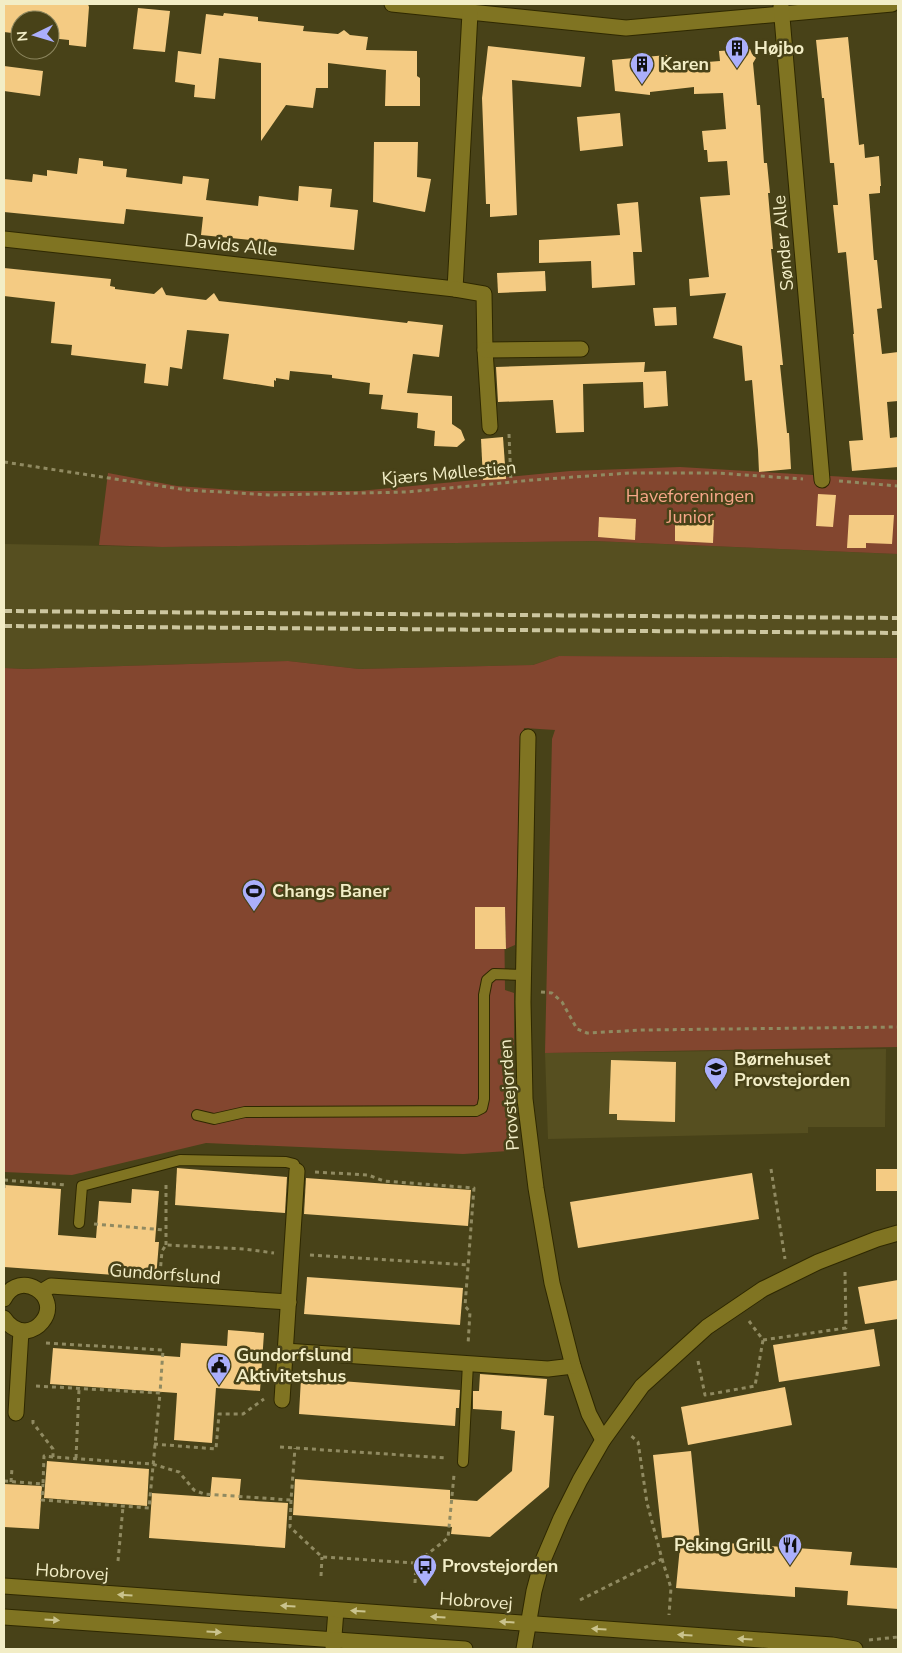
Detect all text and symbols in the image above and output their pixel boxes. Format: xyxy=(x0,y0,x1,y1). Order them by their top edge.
north arrow xyxy=(10,10,60,60)
text: N xyxy=(13,30,32,42)
building icon: Højbo xyxy=(724,35,750,69)
place label: Højbo xyxy=(754,36,804,60)
building icon: Karen xyxy=(629,51,655,85)
place label: Karen xyxy=(660,52,709,76)
street label: Sønder Alle xyxy=(767,194,799,292)
street label: Davids Alle xyxy=(183,228,279,262)
street label: Kjærs Møllestien xyxy=(381,455,517,491)
park label: Haveforeningen Junior xyxy=(626,484,754,529)
sports icon: Changs Baner xyxy=(241,878,267,912)
place label: Changs Baner xyxy=(272,879,389,903)
street label: Provstejorden xyxy=(493,1038,525,1152)
place label: Børnehuset Provstejorden xyxy=(734,1047,850,1092)
school or university icon: Børnehuset Provstejorden xyxy=(703,1056,729,1090)
street label: Gundorfslund xyxy=(109,1258,221,1290)
place label: Gundorfslund Aktivitetshus xyxy=(236,1343,352,1388)
public building icon: Gundorfslund Aktivitetshus xyxy=(206,1352,232,1386)
restaurant icon: Peking Grill xyxy=(777,1532,803,1566)
place label: Peking Grill xyxy=(674,1533,772,1557)
bus stop icon: Provstejorden xyxy=(412,1553,438,1587)
place label: Provstejorden xyxy=(442,1554,558,1578)
street label: Hobrovej xyxy=(35,1557,109,1587)
street label: Hobrovej xyxy=(439,1586,513,1616)
one-way arrow xyxy=(117,1590,133,1598)
one-way arrow xyxy=(279,1602,295,1610)
one-way arrow xyxy=(350,1607,366,1615)
one-way arrow xyxy=(430,1613,446,1621)
one-way arrow xyxy=(45,1616,61,1624)
one-way arrow xyxy=(499,1618,515,1626)
one-way arrow xyxy=(591,1624,607,1632)
one-way arrow xyxy=(207,1628,223,1636)
one-way arrow xyxy=(677,1630,693,1638)
one-way arrow xyxy=(736,1634,752,1642)

